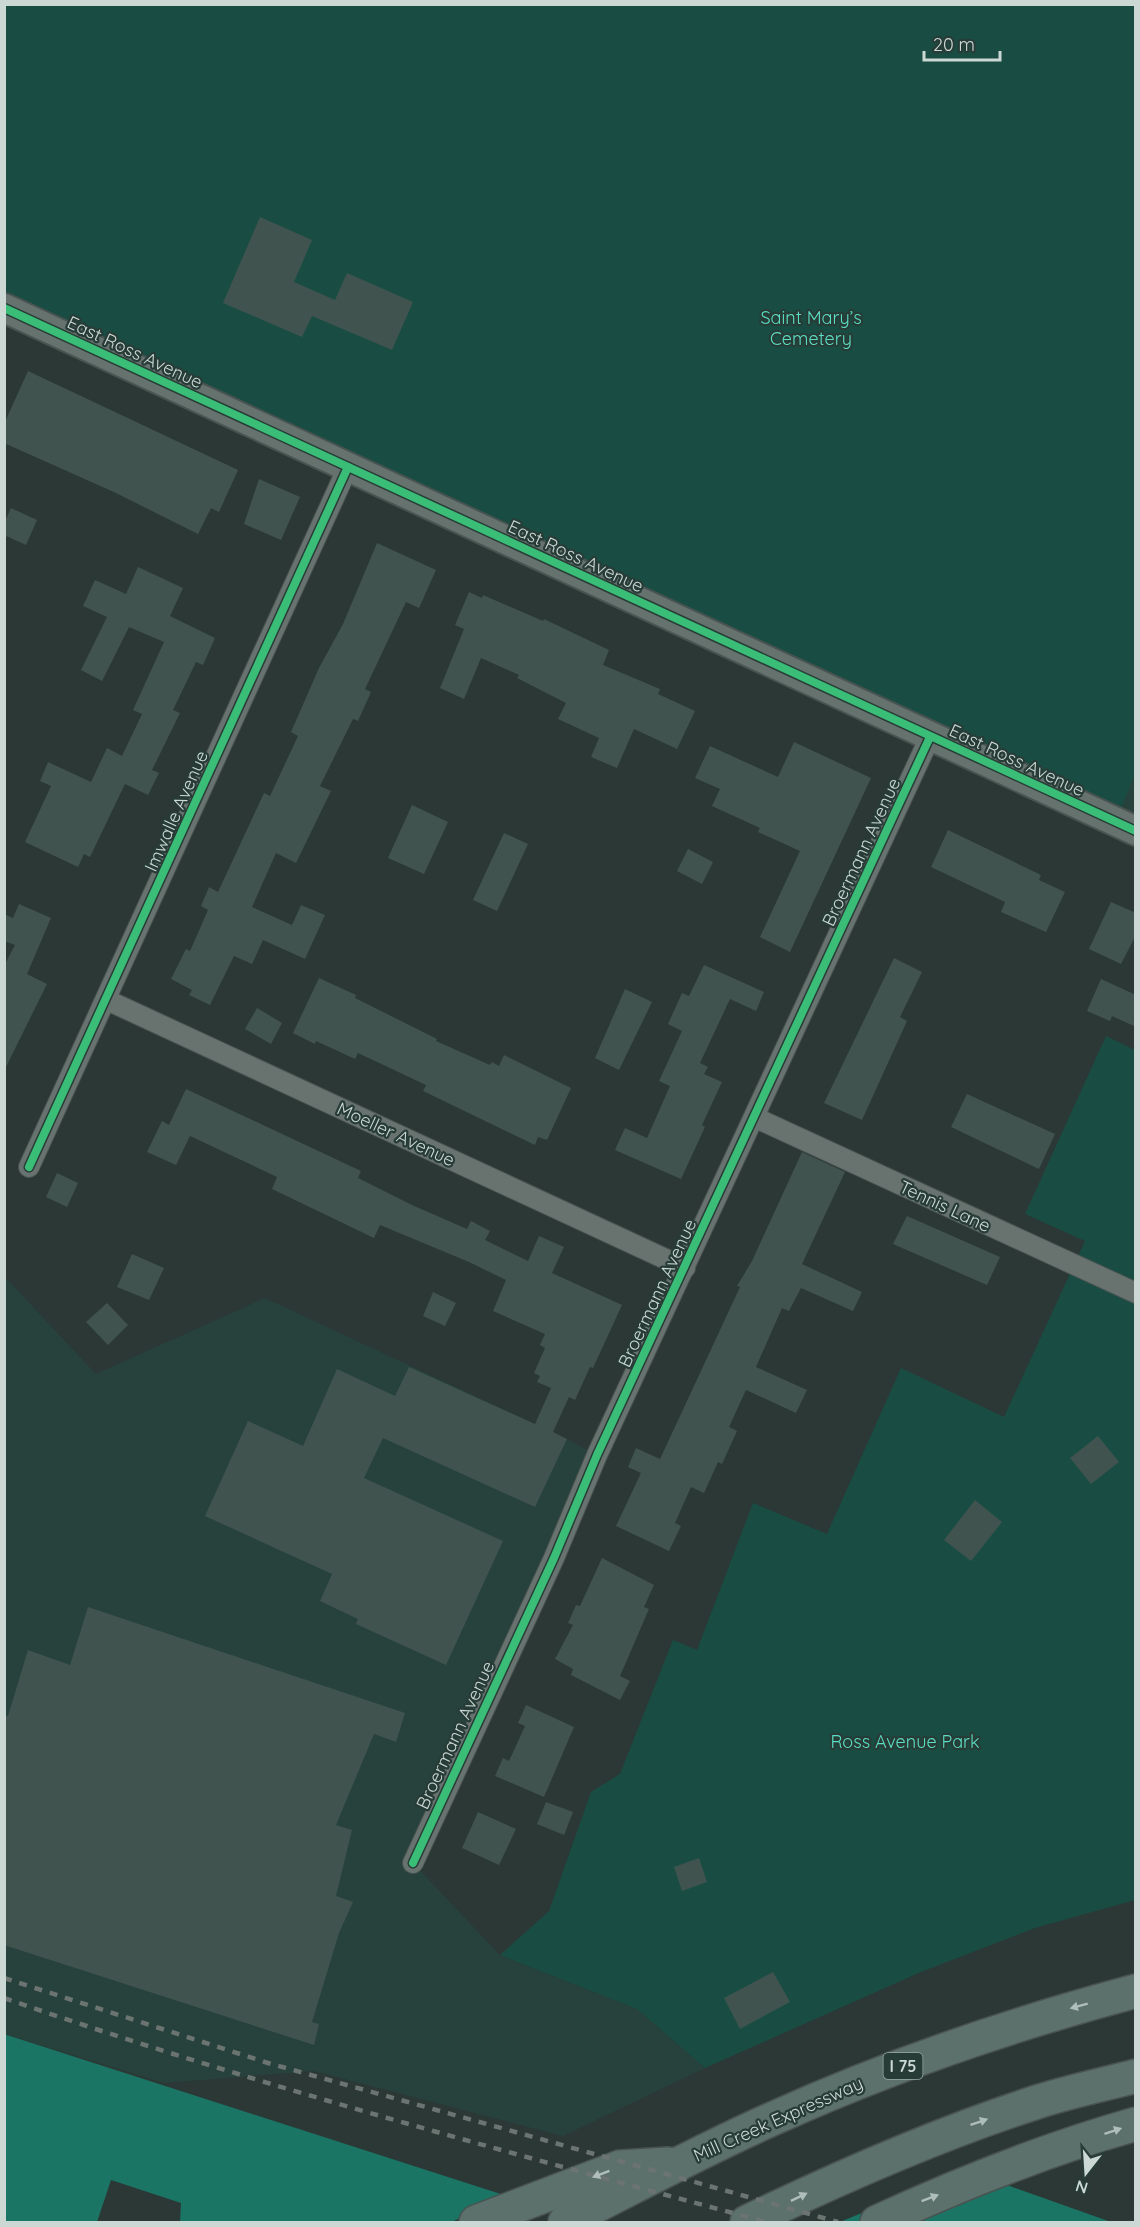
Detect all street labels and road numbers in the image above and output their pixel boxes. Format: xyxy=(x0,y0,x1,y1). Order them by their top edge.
street label: East Ross Avenue xyxy=(64,311,206,393)
street label: East Ross Avenue xyxy=(505,515,647,597)
street label: East Ross Avenue xyxy=(946,719,1088,801)
street label: Imwalle Avenue xyxy=(139,747,213,875)
street label: Broermann Avenue xyxy=(817,774,905,930)
street label: Moeller Avenue xyxy=(333,1097,459,1171)
street label: Tennis Lane xyxy=(896,1175,994,1237)
street label: Broermann Avenue xyxy=(613,1215,701,1371)
street label: Broermann Avenue xyxy=(411,1657,499,1813)
road number: I 75 xyxy=(884,2053,922,2079)
street label: Mill Creek Expressway xyxy=(690,2071,866,2167)

